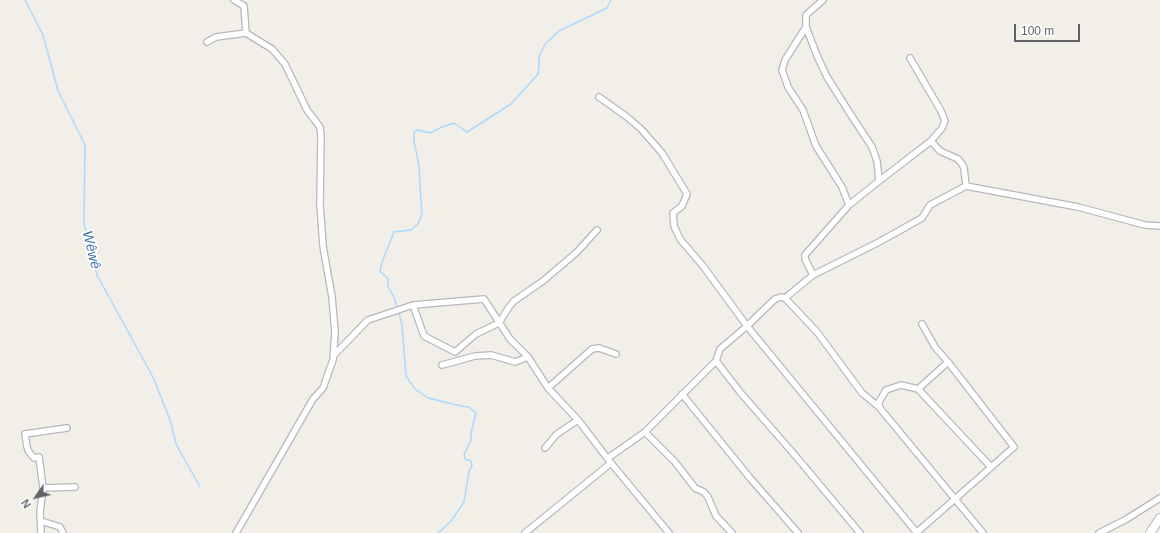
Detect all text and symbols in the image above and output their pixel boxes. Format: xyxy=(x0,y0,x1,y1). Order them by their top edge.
scale bar xyxy=(1016,16,1082,42)
text: 100 m xyxy=(1021,24,1054,38)
water label: Wêwê xyxy=(78,229,104,271)
north arrow xyxy=(16,477,56,517)
text: N xyxy=(19,497,33,510)

